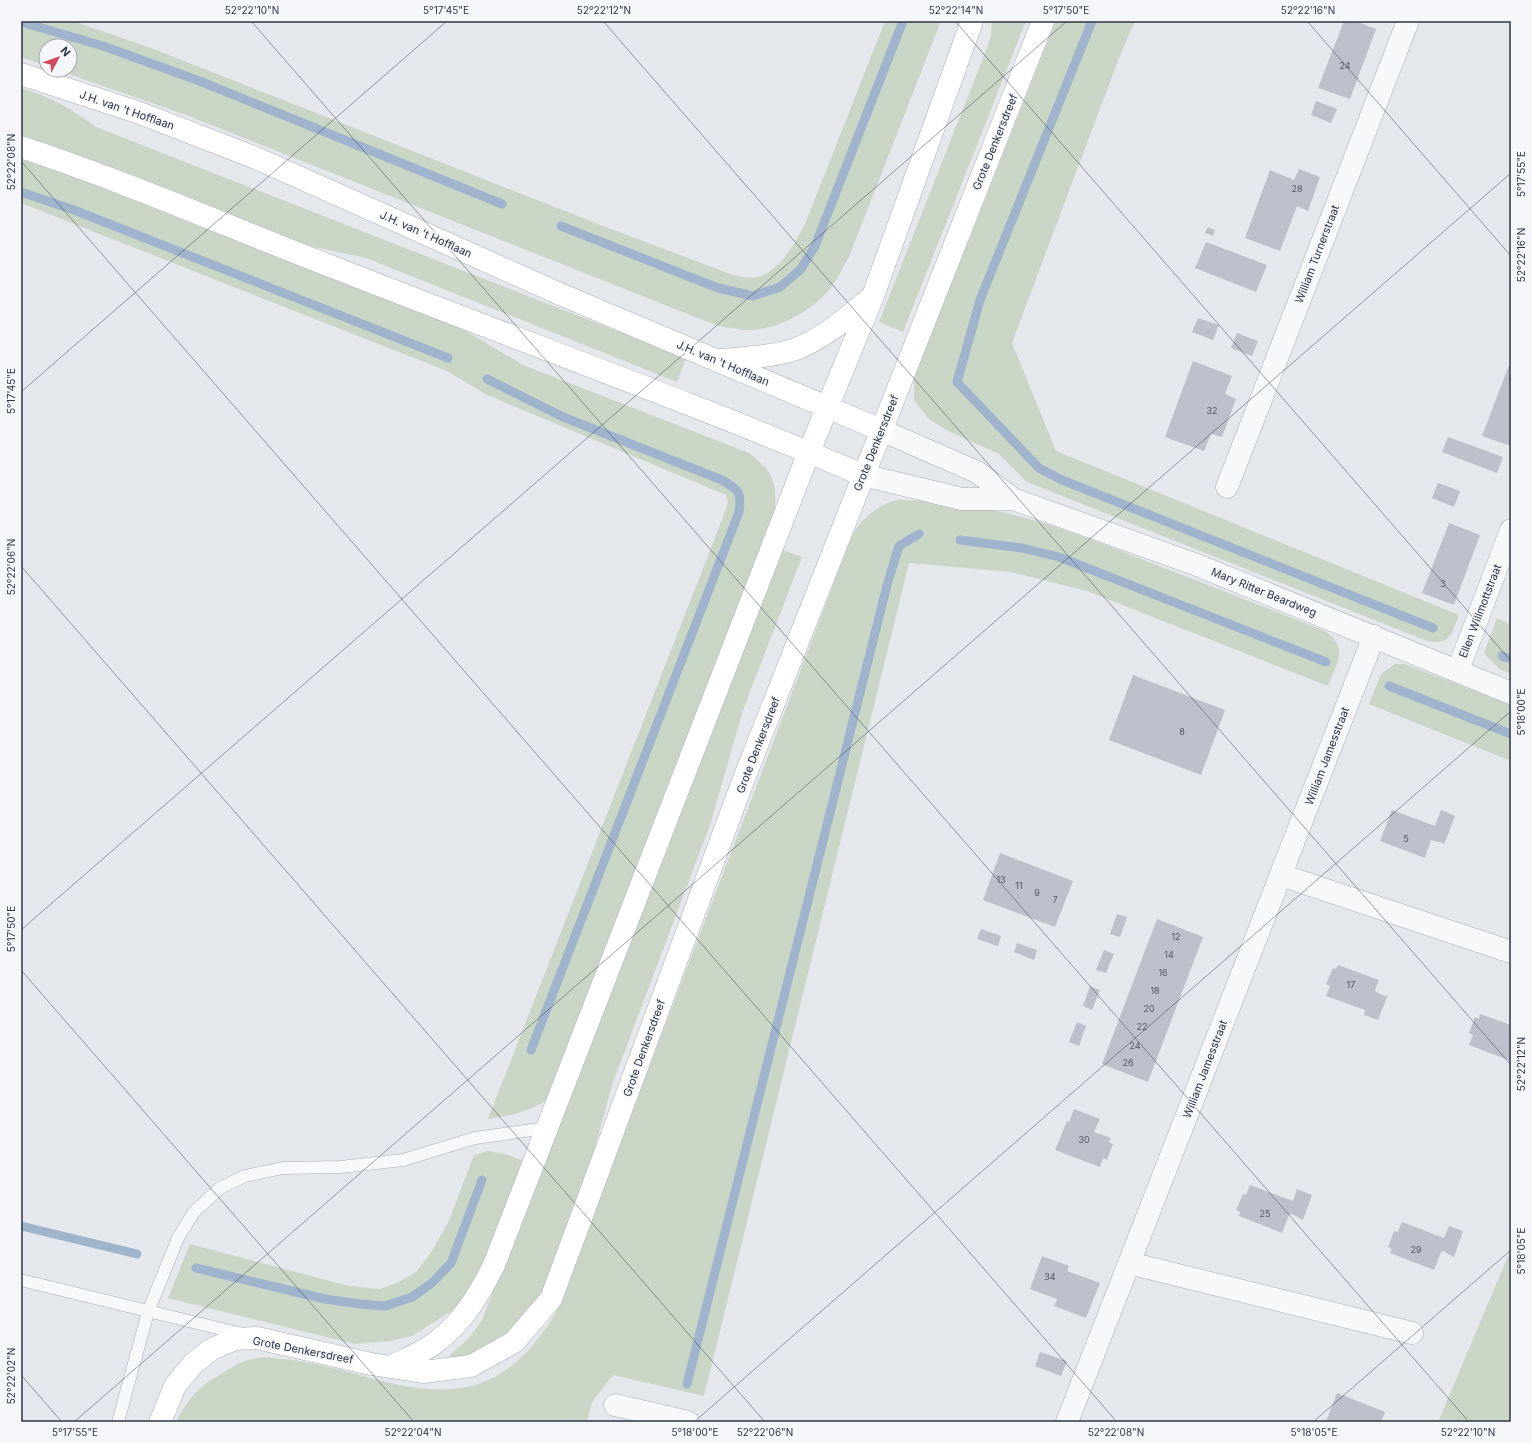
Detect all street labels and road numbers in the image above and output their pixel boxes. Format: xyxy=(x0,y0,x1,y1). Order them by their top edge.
street label: J.H. van 't Hofflaan xyxy=(78,87,176,133)
street label: Grote Denkersdreef xyxy=(969,92,1021,192)
street label: William Turnerstraat xyxy=(1292,203,1342,305)
street label: J.H. van 't Hofflaan xyxy=(378,207,474,261)
street label: J.H. van 't Hofflaan xyxy=(675,337,771,389)
street label: Grote Denkersdreef xyxy=(850,393,902,493)
street label: Ellen Willmottstraat xyxy=(1456,562,1504,660)
street label: Mary Ritter Beardweg xyxy=(1209,564,1319,620)
street label: Grote Denkersdreef xyxy=(733,695,783,795)
street label: William Jamesstraat xyxy=(1302,704,1352,807)
street label: Grote Denkersdreef xyxy=(620,998,668,1098)
street label: William Jamesstraat xyxy=(1180,1017,1230,1120)
street label: Grote Denkersdreef xyxy=(251,1333,355,1367)

